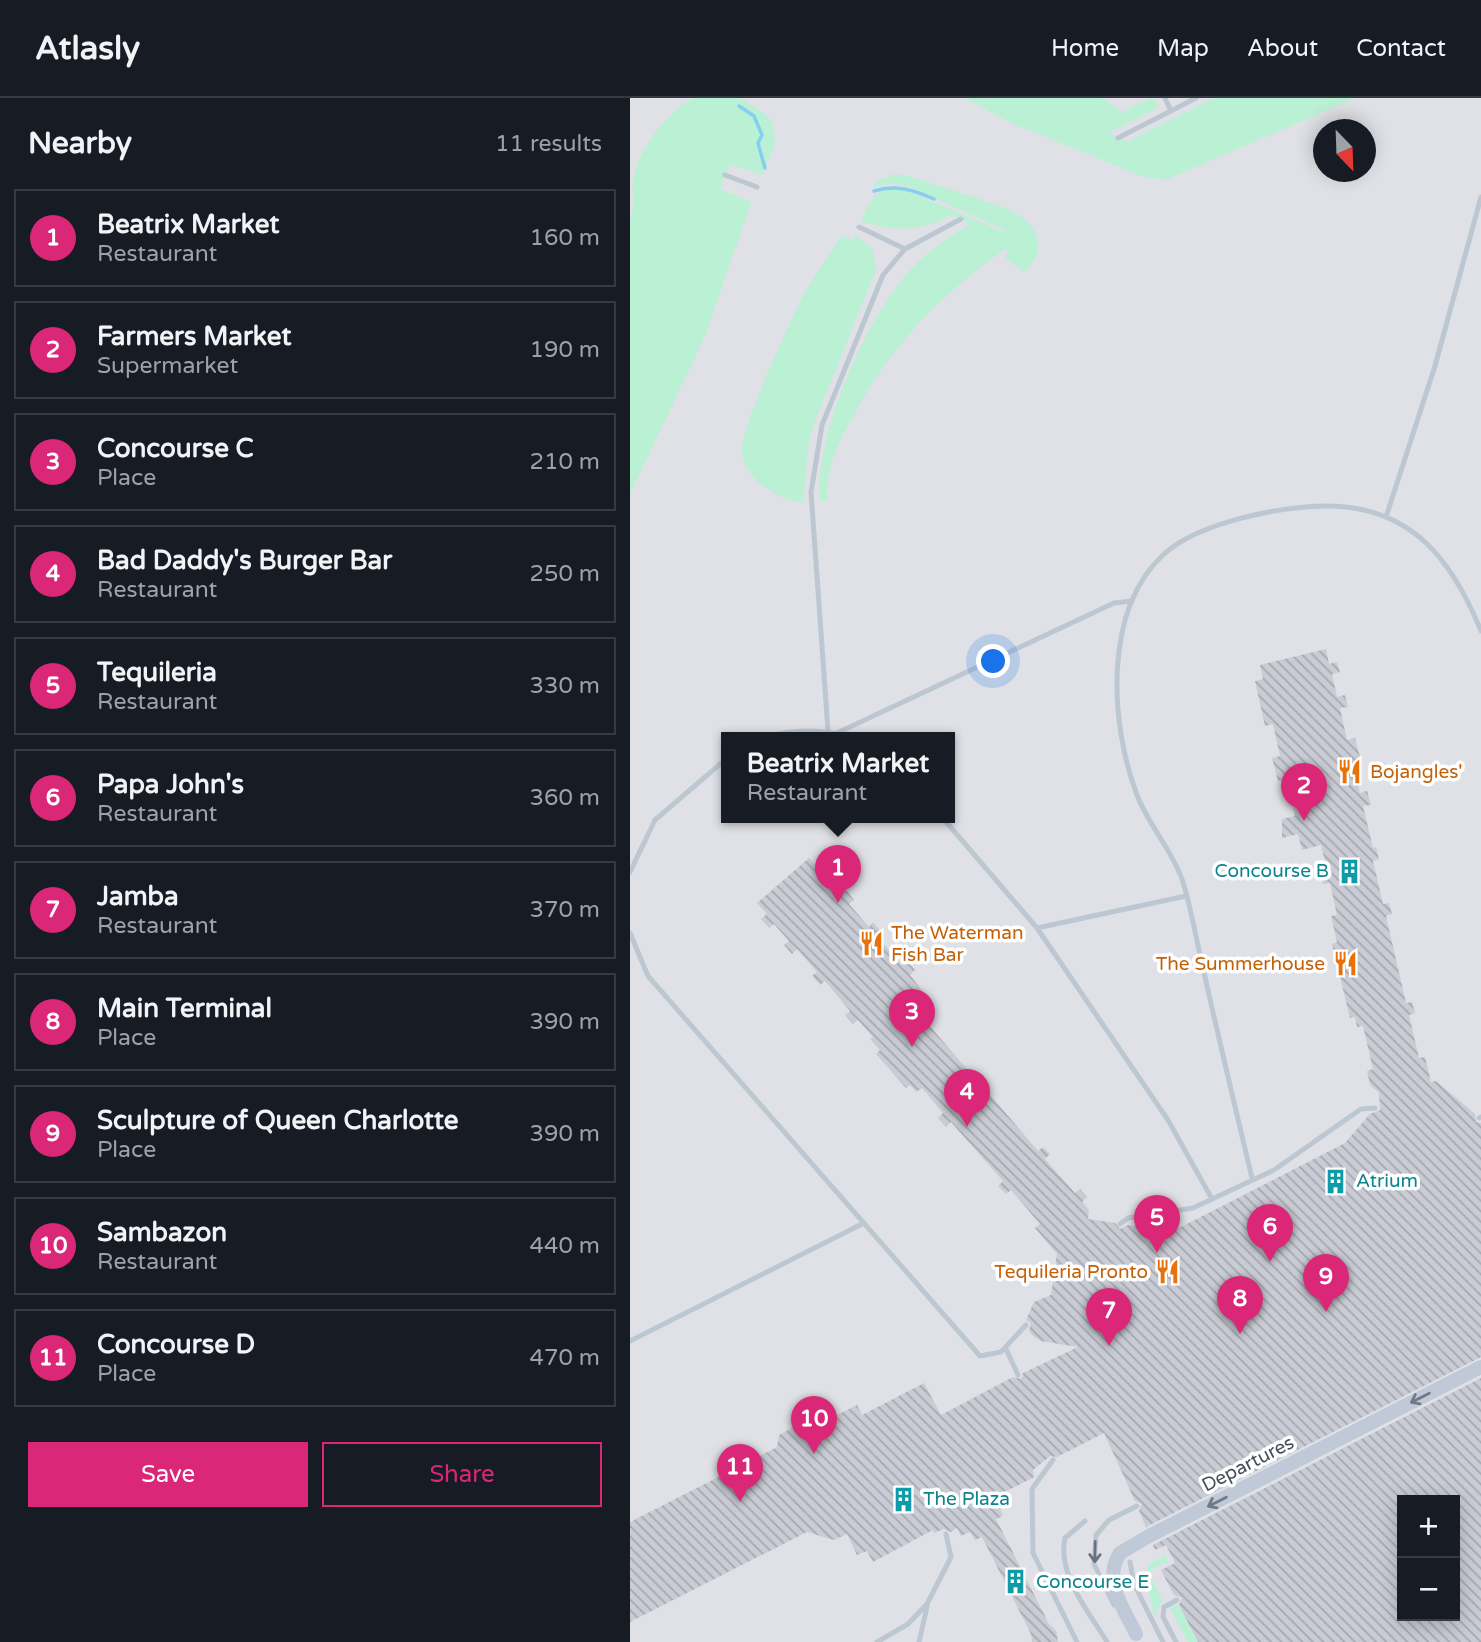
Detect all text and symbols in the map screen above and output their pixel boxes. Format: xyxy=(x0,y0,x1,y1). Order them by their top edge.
text: Atlasly xyxy=(35,29,140,68)
text: Home xyxy=(1051,34,1119,63)
text: Map xyxy=(1157,34,1209,63)
text: About xyxy=(1247,34,1318,63)
text: Contact xyxy=(1356,34,1446,63)
north arrow xyxy=(1313,119,1376,182)
text: Nearby xyxy=(28,125,132,162)
text: 11 results xyxy=(495,130,602,158)
text: Beatrix Market xyxy=(97,209,279,240)
text: 1 xyxy=(46,224,60,252)
text: 160 m xyxy=(530,224,600,252)
text: Restaurant xyxy=(97,240,217,268)
text: Farmers Market xyxy=(97,321,291,352)
text: 2 xyxy=(46,336,60,364)
text: 190 m xyxy=(530,336,600,364)
text: Supermarket xyxy=(97,352,238,380)
text: Concourse C xyxy=(97,433,254,464)
text: 3 xyxy=(46,448,60,476)
text: 210 m xyxy=(530,448,600,476)
text: Place xyxy=(97,464,156,492)
text: Bad Daddy's Burger Bar xyxy=(97,545,392,576)
text: 4 xyxy=(46,560,60,588)
text: 250 m xyxy=(530,560,600,588)
text: Restaurant xyxy=(97,576,217,604)
your location xyxy=(976,644,1010,678)
text: Tequileria xyxy=(97,657,217,688)
text: 5 xyxy=(46,672,60,700)
text: 330 m xyxy=(530,672,600,700)
text: Restaurant xyxy=(97,688,217,716)
popup xyxy=(721,732,955,823)
text: Beatrix Market xyxy=(747,748,929,779)
restaurant icon: Bojangles' xyxy=(1336,758,1364,786)
place label: Bojangles' xyxy=(1370,761,1463,783)
pin: 2 xyxy=(1281,763,1327,821)
text: Papa John's xyxy=(97,769,244,800)
text: Restaurant xyxy=(747,779,867,807)
text: 6 xyxy=(46,784,60,812)
text: 360 m xyxy=(530,784,600,812)
text: Restaurant xyxy=(97,800,217,828)
pin: 1 xyxy=(815,845,861,903)
building icon: Concourse B xyxy=(1335,857,1363,885)
place label: Concourse B xyxy=(1215,860,1329,882)
text: Jamba xyxy=(97,881,179,912)
text: 7 xyxy=(46,896,60,924)
text: 370 m xyxy=(530,896,600,924)
text: Restaurant xyxy=(97,912,217,940)
place label: The Waterman Fish Bar xyxy=(891,922,1023,966)
restaurant icon: The Waterman Fish Bar xyxy=(857,930,885,958)
restaurant icon: The Summerhouse xyxy=(1331,950,1359,978)
place label: The Summerhouse xyxy=(1156,953,1325,975)
pin: 3 xyxy=(889,989,935,1047)
text: Main Terminal xyxy=(97,993,272,1024)
text: 8 xyxy=(46,1008,60,1036)
text: 390 m xyxy=(530,1008,600,1036)
text: Place xyxy=(97,1024,156,1052)
pin: 4 xyxy=(944,1069,990,1127)
text: Sculpture of Queen Charlotte xyxy=(97,1105,458,1136)
text: 9 xyxy=(46,1120,60,1148)
text: 390 m xyxy=(530,1120,600,1148)
text: Place xyxy=(97,1136,156,1164)
building icon: Atrium xyxy=(1322,1167,1350,1195)
place label: Atrium xyxy=(1356,1170,1418,1192)
pin: 5 xyxy=(1134,1195,1180,1253)
pin: 6 xyxy=(1247,1204,1293,1262)
text: Sambazon xyxy=(97,1217,227,1248)
text: 10 xyxy=(39,1232,67,1260)
text: 440 m xyxy=(530,1232,600,1260)
text: Restaurant xyxy=(97,1248,217,1276)
pin: 9 xyxy=(1303,1254,1349,1312)
restaurant icon: Tequileria Pronto xyxy=(1154,1258,1182,1286)
place label: Tequileria Pronto xyxy=(994,1261,1148,1283)
pin: 8 xyxy=(1217,1276,1263,1334)
pin: 7 xyxy=(1086,1288,1132,1346)
text: Concourse D xyxy=(97,1329,255,1360)
text: 11 xyxy=(39,1344,67,1372)
text: 470 m xyxy=(530,1344,600,1372)
text: Place xyxy=(97,1360,156,1388)
one-way arrow xyxy=(1410,1392,1431,1406)
pin: 10 xyxy=(791,1396,837,1454)
street label: Departures xyxy=(1198,1431,1298,1497)
button: Save xyxy=(28,1442,308,1507)
button: Share xyxy=(322,1442,602,1507)
pin: 11 xyxy=(717,1444,763,1502)
building icon: The Plaza xyxy=(889,1485,917,1513)
place label: The Plaza xyxy=(923,1488,1010,1510)
one-way arrow xyxy=(1207,1495,1228,1509)
map controls xyxy=(1397,1495,1460,1621)
button: + xyxy=(1397,1495,1460,1558)
one-way arrow xyxy=(1088,1540,1101,1563)
button: − xyxy=(1397,1558,1460,1621)
building icon: Concourse E xyxy=(1002,1568,1030,1596)
place label: Concourse E xyxy=(1036,1571,1149,1593)

